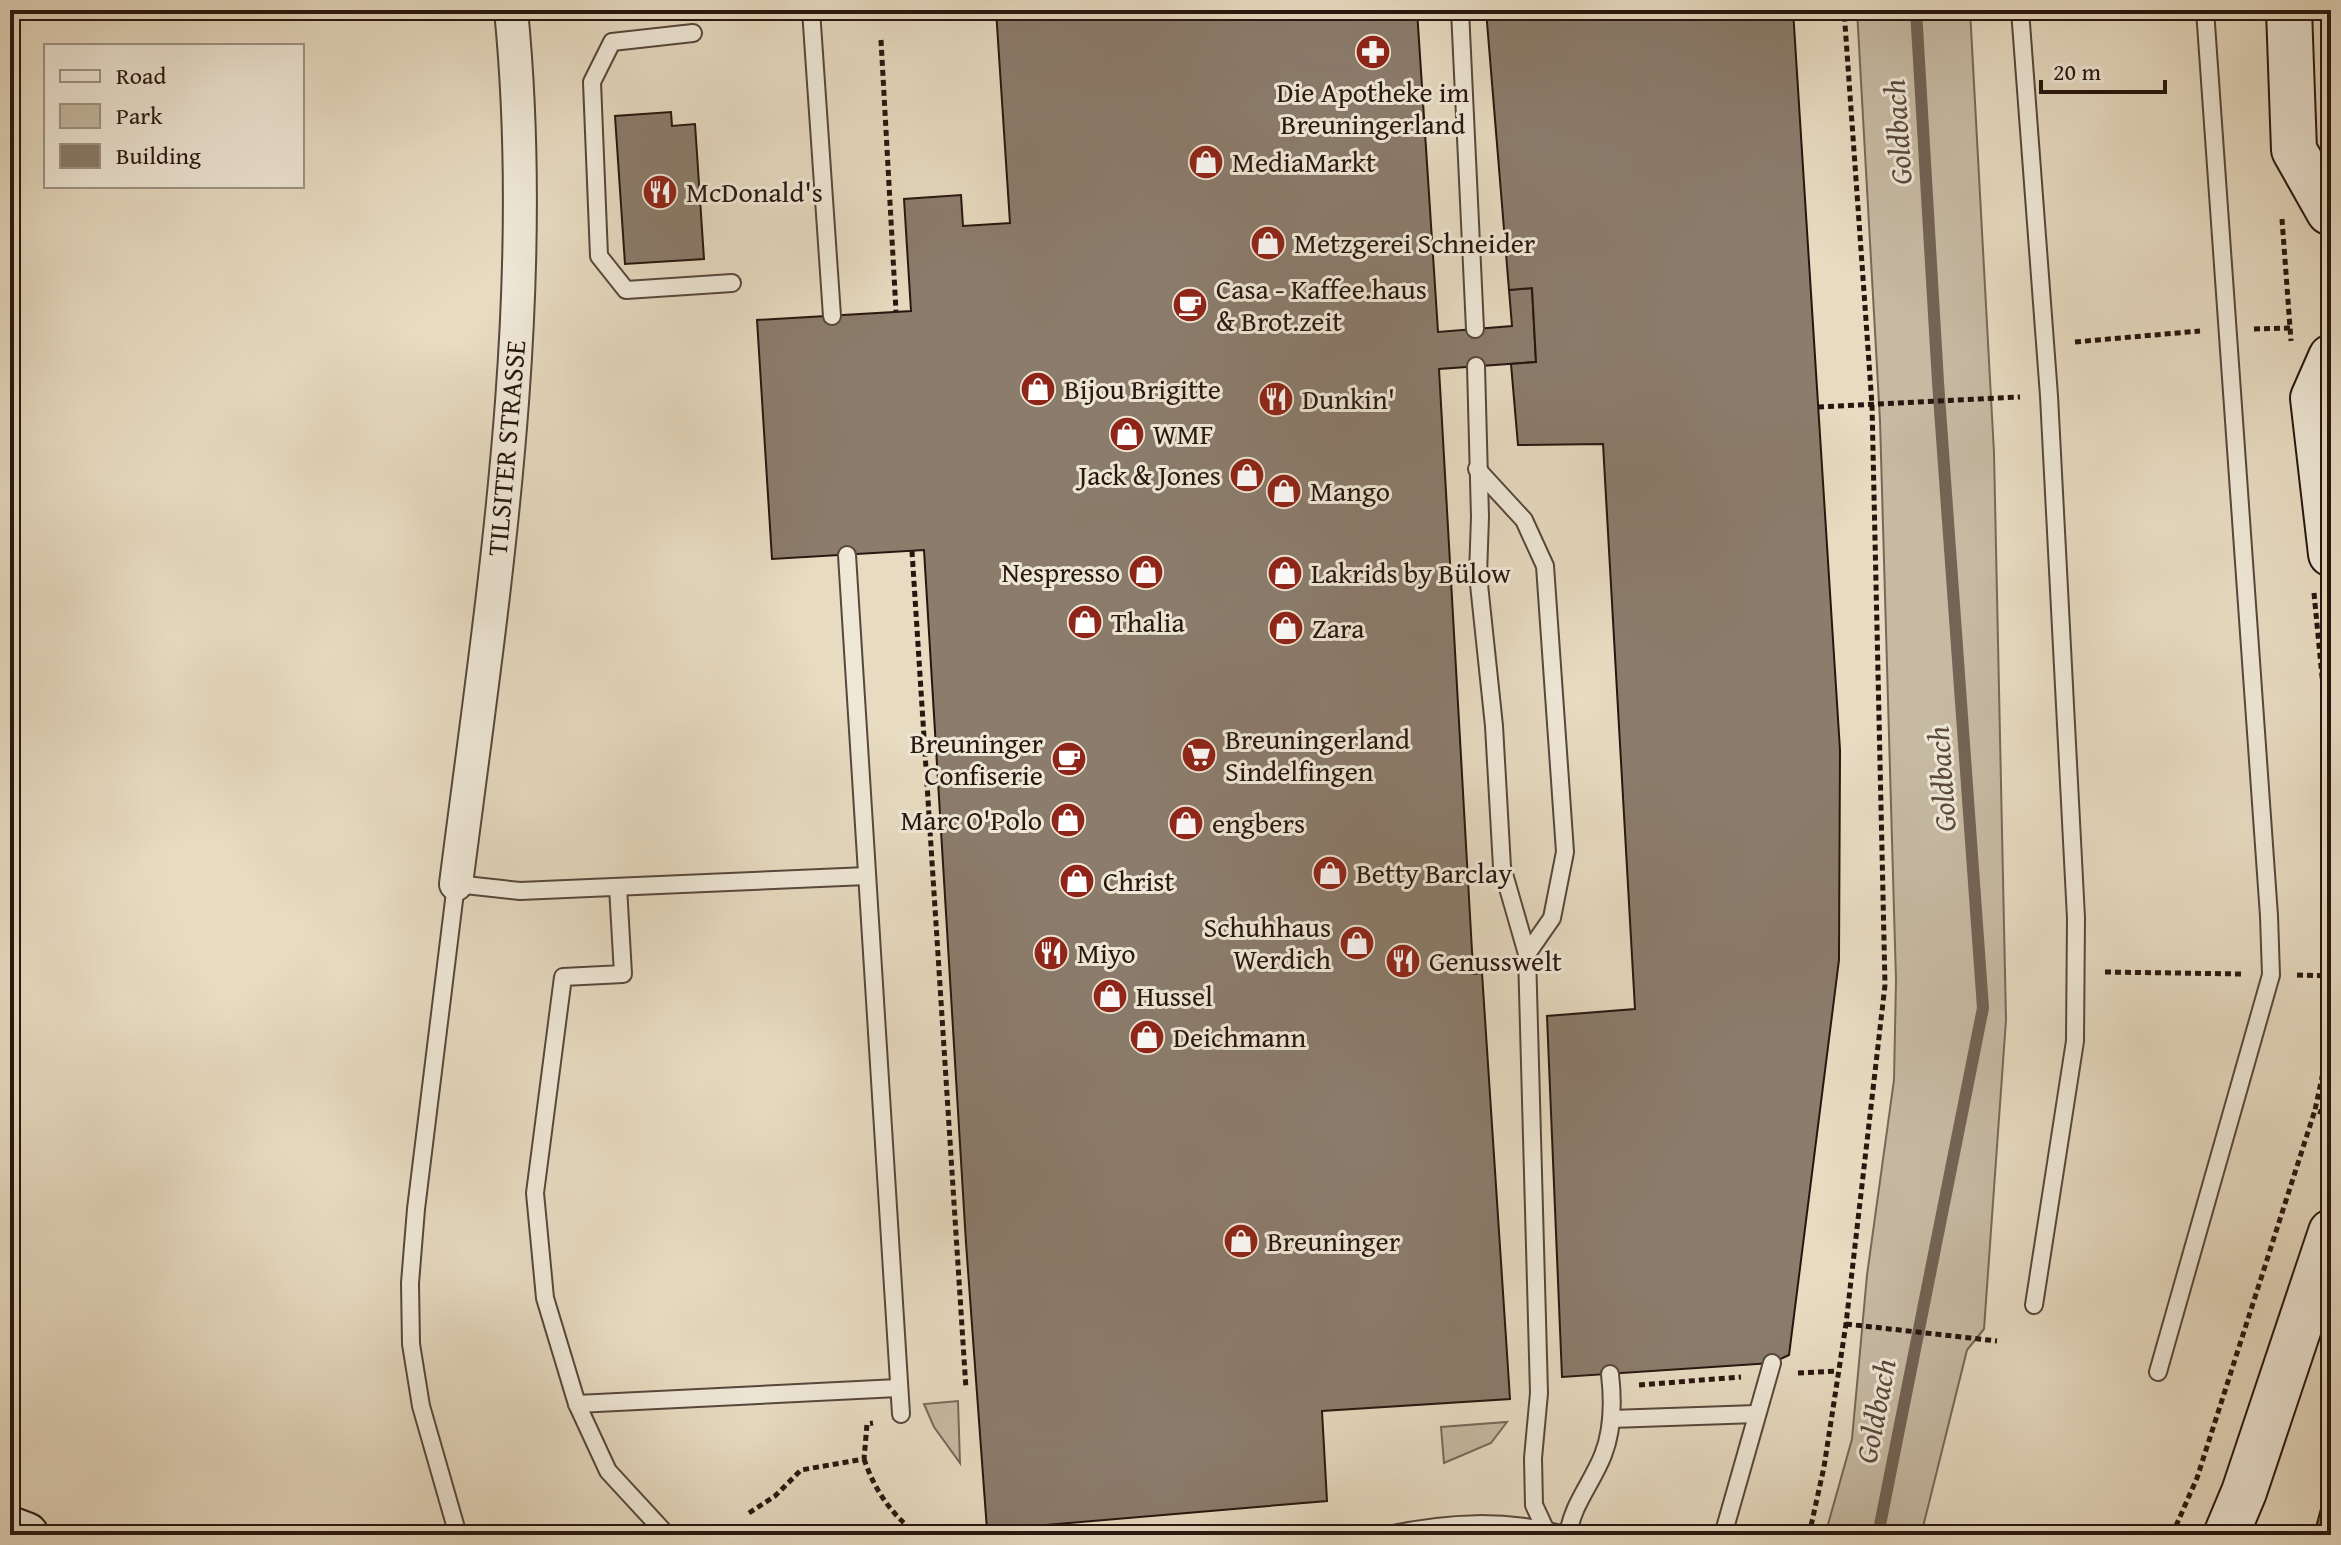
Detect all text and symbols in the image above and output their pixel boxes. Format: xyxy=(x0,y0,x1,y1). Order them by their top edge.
pharmacy icon: Die Apotheke im Breuningerland xyxy=(1354,33,1392,71)
legend xyxy=(44,44,304,188)
scale bar xyxy=(2041,44,2165,94)
text: 20 m xyxy=(2053,54,2101,89)
text: Road xyxy=(116,58,166,93)
place label: Die Apotheke im Breuningerland xyxy=(1277,71,1470,144)
water label: Goldbach xyxy=(1871,78,1923,186)
text: Park xyxy=(116,98,163,133)
text: Building xyxy=(116,138,201,173)
place label: MediaMarkt xyxy=(1232,141,1376,182)
shop icon: MediaMarkt xyxy=(1187,143,1225,181)
place label: McDonald's xyxy=(686,171,823,212)
restaurant icon: McDonald's xyxy=(641,173,679,211)
place label: Metzgerei Schneider xyxy=(1294,222,1536,263)
shop icon: Metzgerei Schneider xyxy=(1249,224,1287,262)
place label: Casa - Kaffee.haus & Brot.zeit xyxy=(1216,268,1427,341)
cafe icon: Casa - Kaffee.haus & Brot.zeit xyxy=(1171,286,1209,324)
street label: TILSITER STRASSE xyxy=(476,338,535,558)
place label: Bijou Brigitte xyxy=(1064,368,1221,409)
shop icon: Bijou Brigitte xyxy=(1019,370,1057,408)
place label: Dunkin' xyxy=(1302,378,1395,419)
restaurant icon: Dunkin' xyxy=(1257,380,1295,418)
place label: WMF xyxy=(1153,413,1213,454)
shop icon: WMF xyxy=(1108,415,1146,453)
place label: Jack & Jones xyxy=(1075,454,1221,495)
shop icon: Jack & Jones xyxy=(1228,456,1266,494)
place label: Mango xyxy=(1310,470,1390,511)
shop icon: Mango xyxy=(1265,472,1303,510)
place label: Nespresso xyxy=(1002,551,1120,592)
place label: Lakrids by Bülow xyxy=(1311,552,1511,593)
shop icon: Nespresso xyxy=(1127,553,1165,591)
shop icon: Lakrids by Bülow xyxy=(1266,554,1304,592)
place label: Thalia xyxy=(1111,601,1185,642)
shop icon: Thalia xyxy=(1066,603,1104,641)
place label: Zara xyxy=(1312,607,1365,648)
shop icon: Zara xyxy=(1267,609,1305,647)
place label: Breuningerland Sindelfingen xyxy=(1225,718,1410,791)
place label: Breuninger Confiserie xyxy=(910,722,1043,795)
water label: Goldbach xyxy=(1915,725,1967,833)
supermarket icon: Breuningerland Sindelfingen xyxy=(1180,736,1218,774)
cafe icon: Breuninger Confiserie xyxy=(1050,740,1088,778)
place label: Marc O'Polo xyxy=(900,799,1042,840)
shop icon: Marc O'Polo xyxy=(1049,801,1087,839)
place label: engbers xyxy=(1212,802,1305,843)
shop icon: engbers xyxy=(1167,804,1205,842)
place label: Betty Barclay xyxy=(1356,852,1512,893)
shop icon: Betty Barclay xyxy=(1311,854,1349,892)
place label: Christ xyxy=(1103,860,1174,901)
shop icon: Christ xyxy=(1058,862,1096,900)
place label: Schuhhaus Werdich xyxy=(1204,906,1331,979)
shop icon: Schuhhaus Werdich xyxy=(1338,924,1376,962)
place label: Miyo xyxy=(1077,932,1136,973)
restaurant icon: Miyo xyxy=(1032,934,1070,972)
place label: Genusswelt xyxy=(1429,940,1562,981)
restaurant icon: Genusswelt xyxy=(1384,942,1422,980)
place label: Hussel xyxy=(1136,975,1213,1016)
shop icon: Hussel xyxy=(1091,977,1129,1015)
place label: Deichmann xyxy=(1173,1016,1307,1057)
shop icon: Deichmann xyxy=(1128,1018,1166,1056)
place label: Breuninger xyxy=(1267,1220,1401,1261)
shop icon: Breuninger xyxy=(1222,1222,1260,1260)
water label: Goldbach xyxy=(1843,1355,1907,1467)

